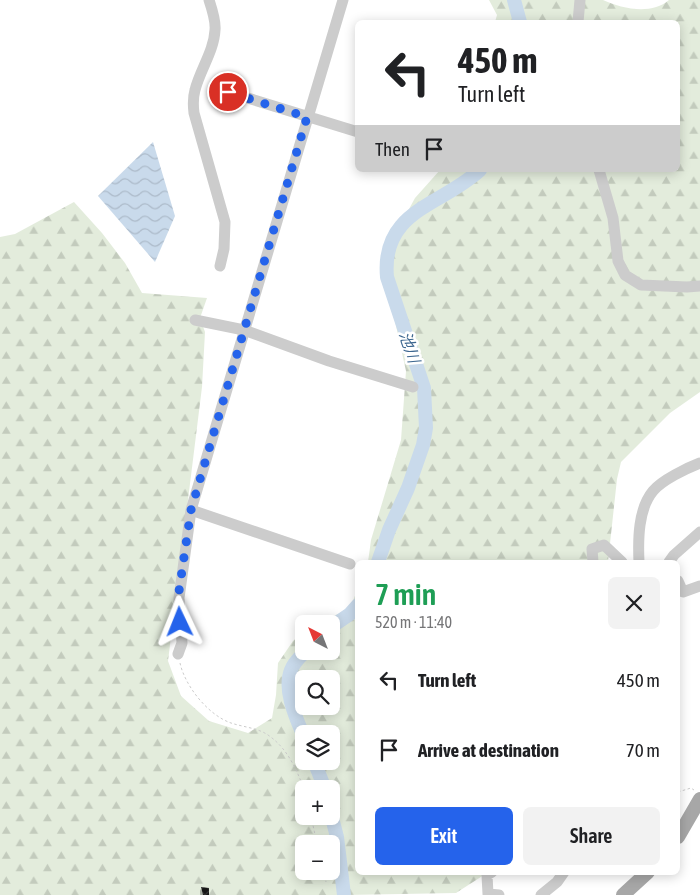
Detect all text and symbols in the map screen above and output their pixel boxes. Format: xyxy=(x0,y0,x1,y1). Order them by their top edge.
icon: left xyxy=(375,40,440,105)
text: 450 m xyxy=(458,40,537,80)
pin xyxy=(207,71,249,113)
icon: arrive xyxy=(214,78,242,106)
text: Turn left xyxy=(458,81,525,107)
icon: arrive xyxy=(420,135,448,163)
text: Then xyxy=(375,138,410,160)
water label: 池川 xyxy=(396,329,424,367)
text: 7 min xyxy=(375,577,436,611)
button: close xyxy=(608,577,660,629)
position arrow xyxy=(153,595,205,647)
text: 520 m · 11:40 xyxy=(375,613,452,631)
north arrow xyxy=(295,615,340,660)
map controls xyxy=(295,615,340,880)
icon: left xyxy=(375,666,403,694)
text: Turn left xyxy=(418,669,476,691)
text: 450 m xyxy=(617,669,660,691)
button: search xyxy=(295,670,340,715)
button: layers xyxy=(295,725,340,770)
icon: arrive xyxy=(375,736,403,764)
text: Arrive at destination xyxy=(418,739,559,761)
text: 70 m xyxy=(626,739,660,761)
button: + xyxy=(295,780,340,825)
button: Exit xyxy=(375,807,513,865)
button: Share xyxy=(523,807,660,865)
button: − xyxy=(295,835,340,880)

